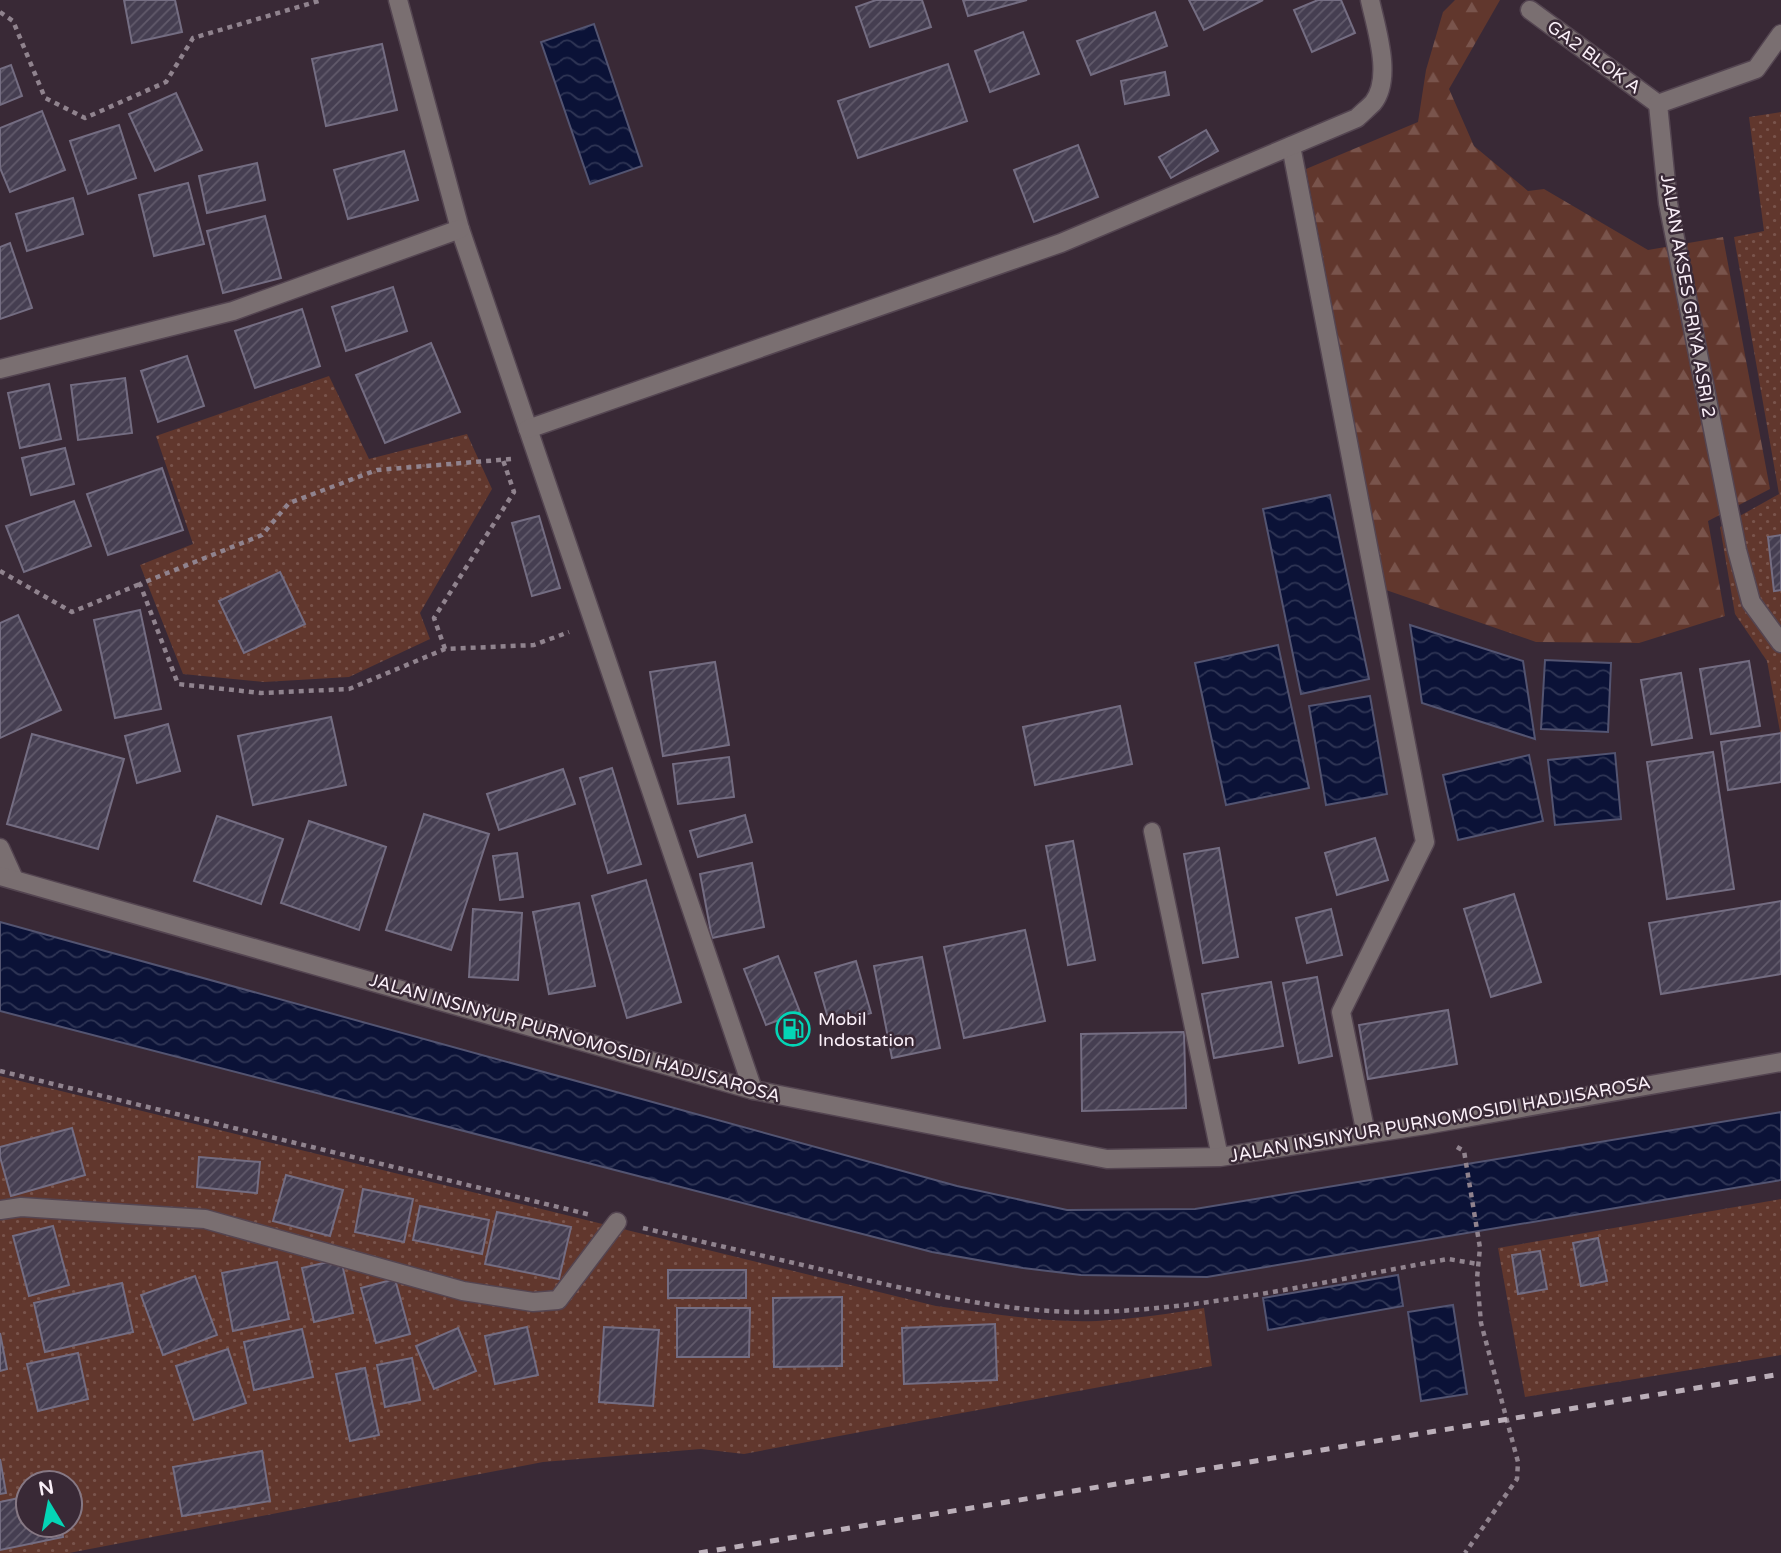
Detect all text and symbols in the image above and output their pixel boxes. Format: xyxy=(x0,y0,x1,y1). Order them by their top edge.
street label: GA2 BLOK A xyxy=(1543,16,1645,98)
street label: JALAN AKSES GRIYA ASRI 2 xyxy=(1656,173,1720,419)
street label: JALAN INSINYUR PURNOMOSIDI HADJISAROSA xyxy=(367,969,783,1107)
place label: Mobil Indostation xyxy=(818,1008,915,1051)
fuel station icon: Mobil Indostation xyxy=(774,1010,812,1048)
street label: JALAN INSINYUR PURNOMOSIDI HADJISAROSA xyxy=(1228,1071,1652,1167)
north arrow xyxy=(14,1469,84,1539)
text: N xyxy=(37,1476,56,1500)

